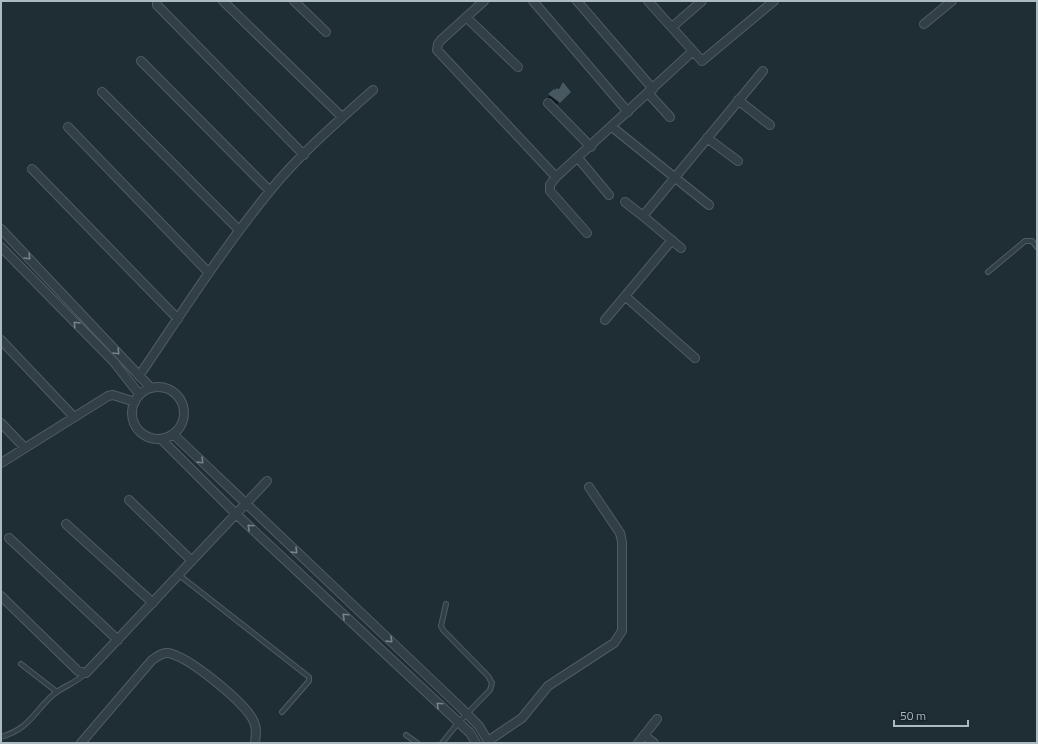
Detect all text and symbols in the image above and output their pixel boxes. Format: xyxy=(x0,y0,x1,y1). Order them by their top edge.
one-way arrow xyxy=(23,252,30,260)
one-way arrow xyxy=(73,321,81,329)
one-way arrow xyxy=(112,347,120,355)
one-way arrow xyxy=(196,456,204,464)
one-way arrow xyxy=(247,524,255,531)
one-way arrow xyxy=(291,546,298,553)
one-way arrow xyxy=(342,613,350,621)
one-way arrow xyxy=(385,635,393,643)
one-way arrow xyxy=(436,702,444,710)
scale bar xyxy=(894,702,968,728)
text: 50 m xyxy=(900,706,926,725)

